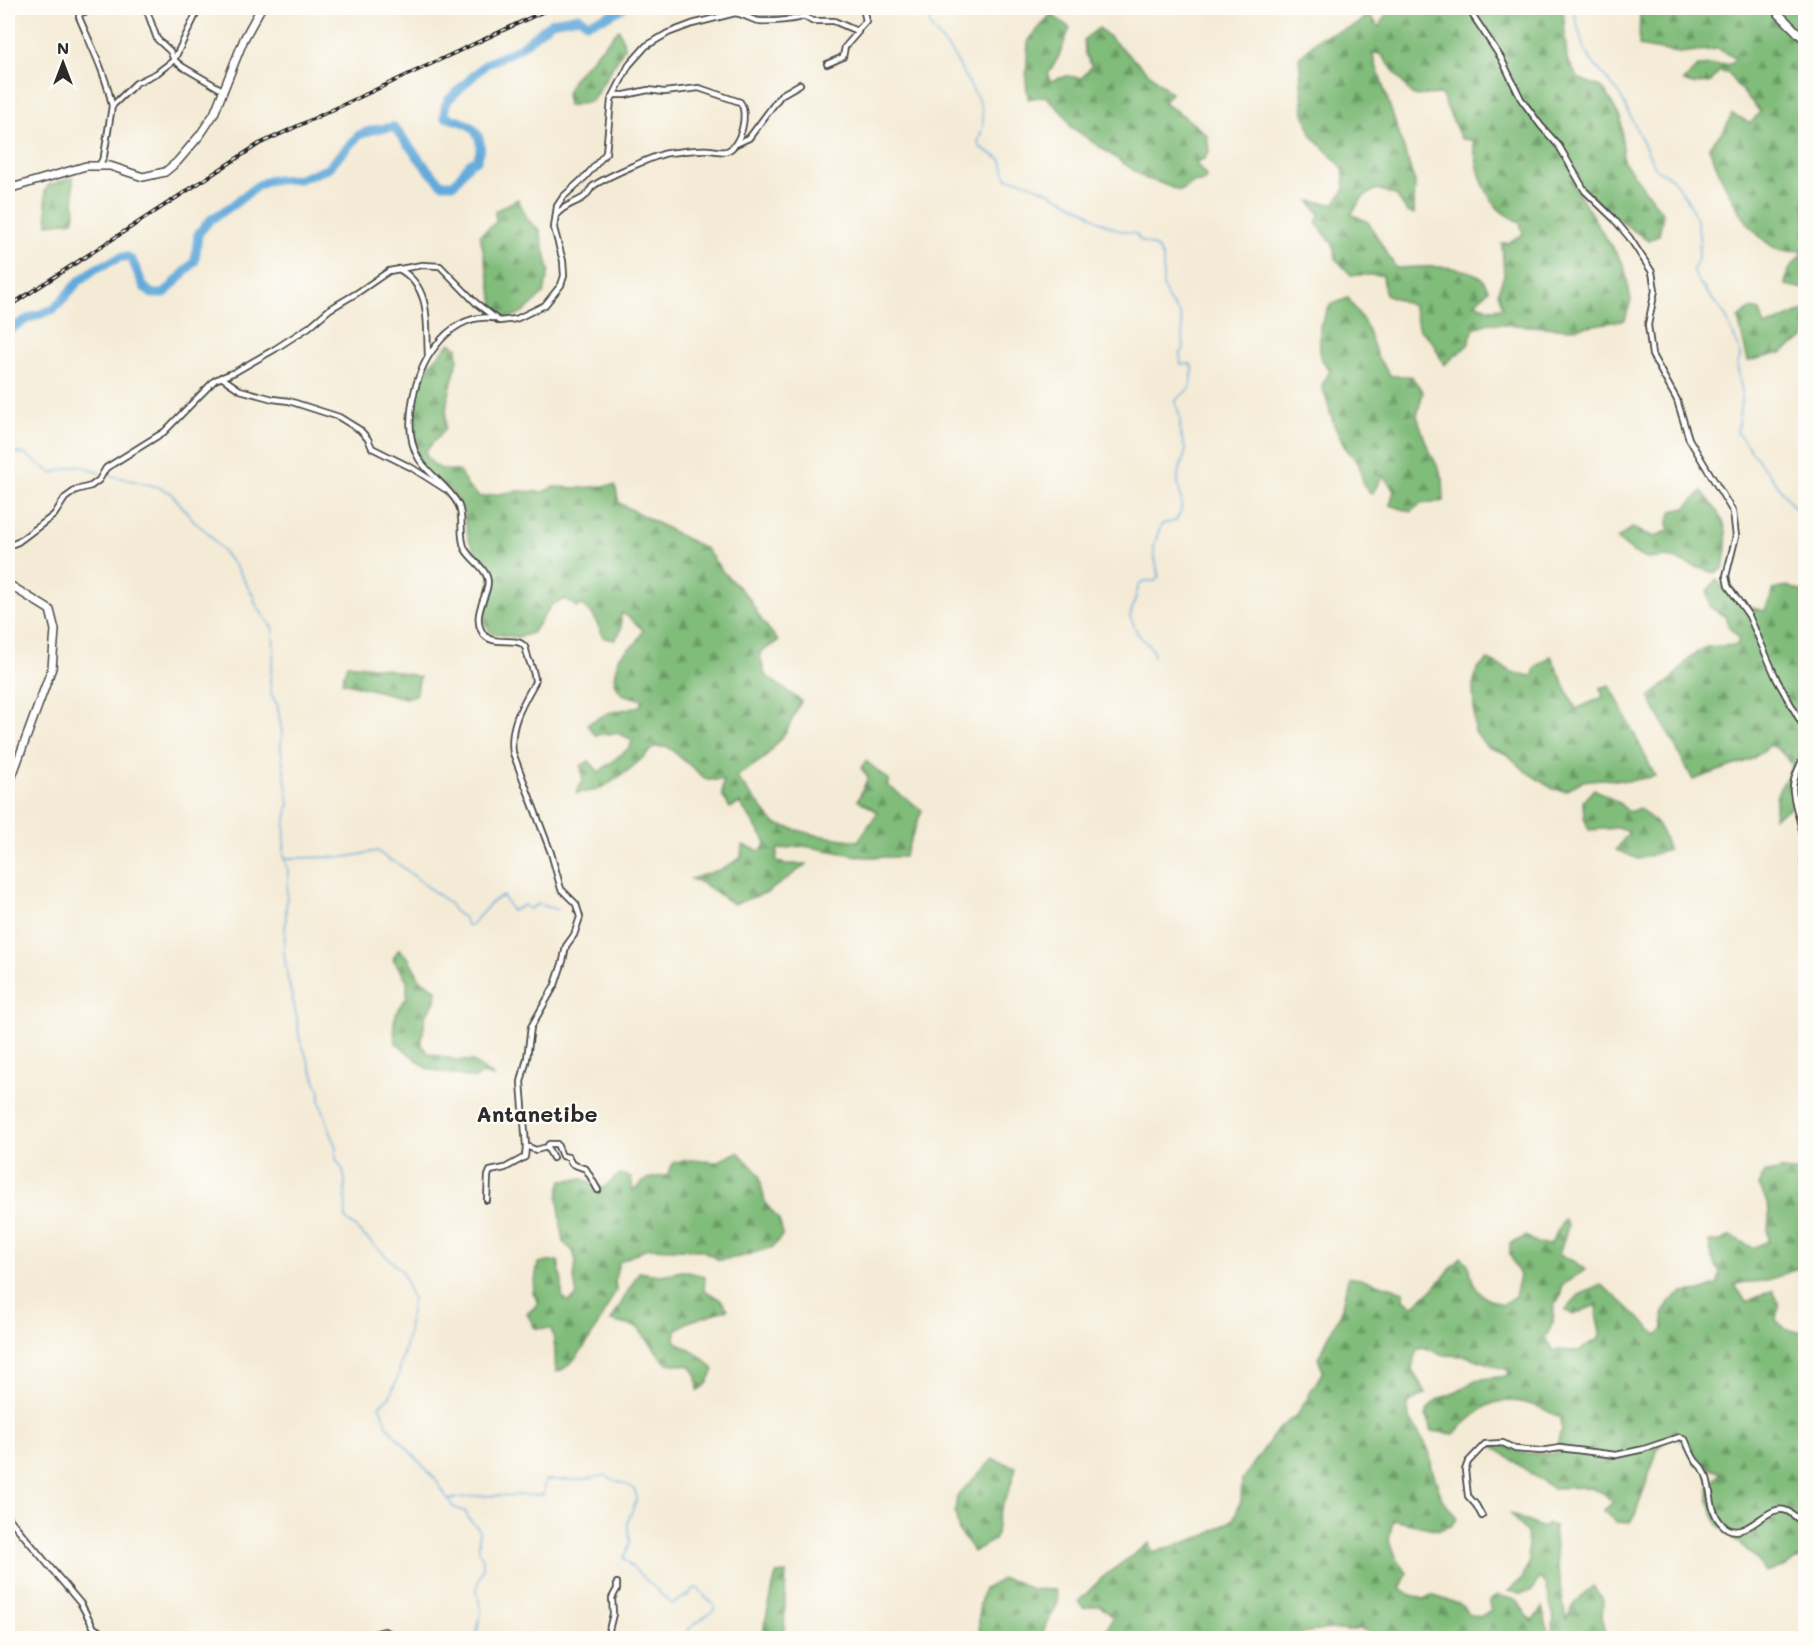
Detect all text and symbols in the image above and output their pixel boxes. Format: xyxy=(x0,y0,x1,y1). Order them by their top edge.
north arrow xyxy=(33,33,93,93)
text: N xyxy=(57,37,69,58)
district label: Antanetibe xyxy=(476,1099,598,1128)

